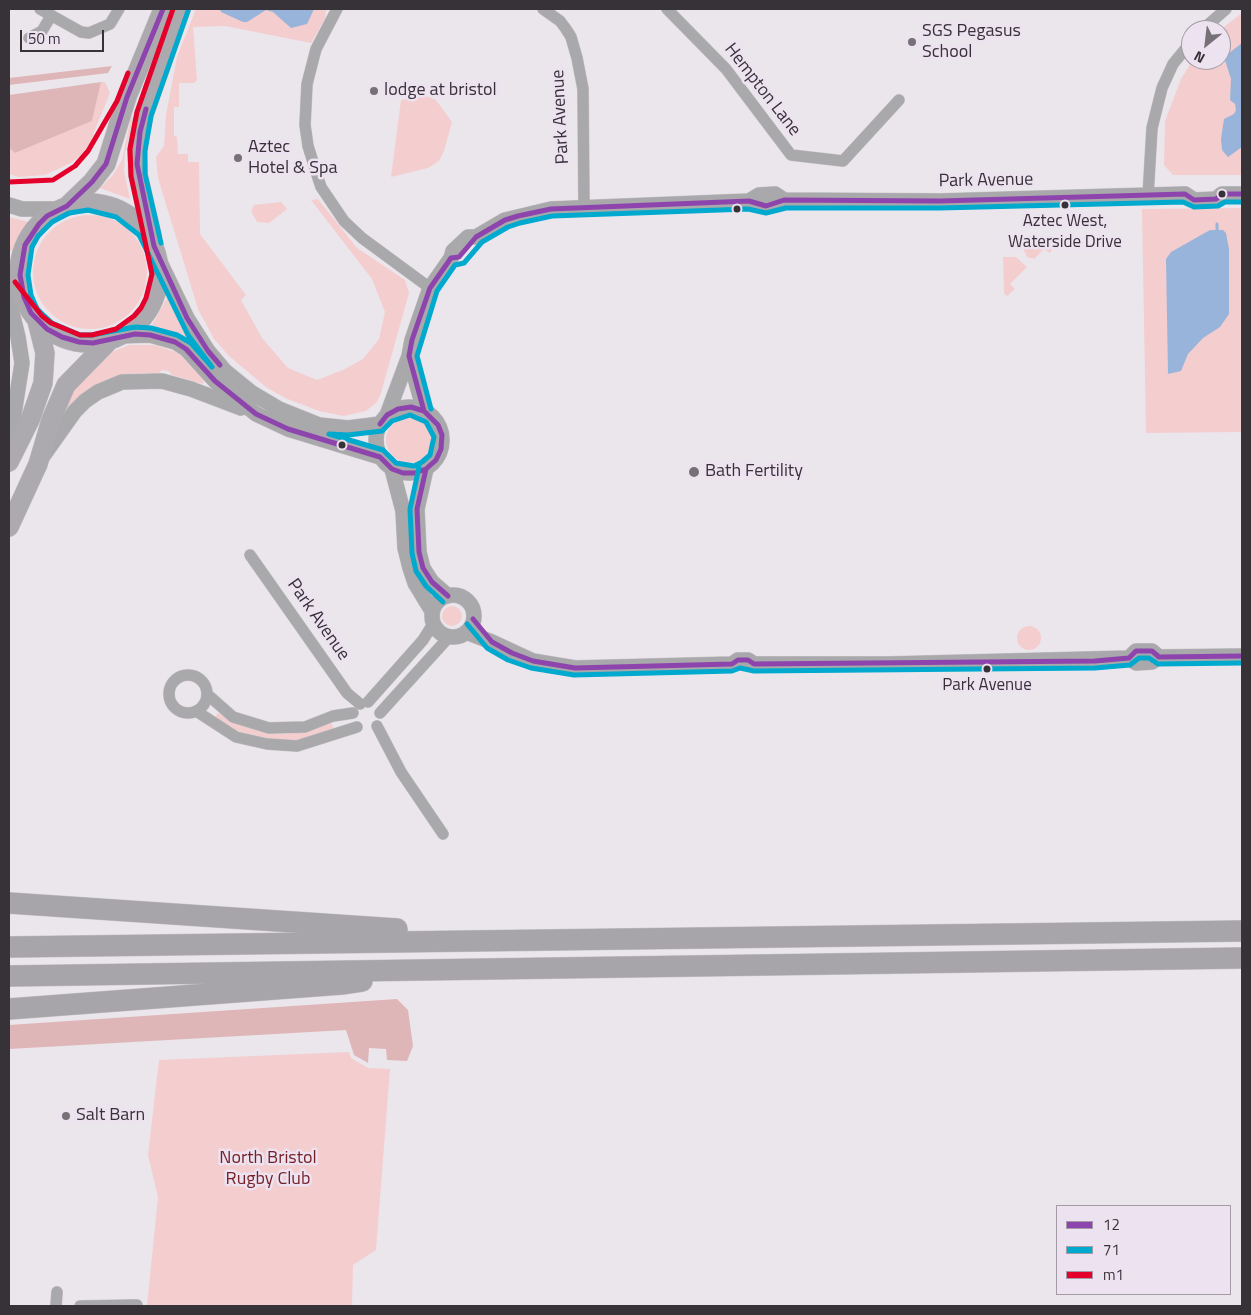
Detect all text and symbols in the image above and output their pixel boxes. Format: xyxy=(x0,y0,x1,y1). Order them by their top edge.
scale bar xyxy=(22,20,106,52)
north arrow xyxy=(1181,20,1231,70)
place label: SGS Pegasus School xyxy=(922,21,1021,64)
text: 50 m xyxy=(28,27,61,50)
marker: SGS Pegasus School xyxy=(906,36,918,48)
street label: Hempton Lane xyxy=(719,39,805,141)
text: N xyxy=(1190,46,1208,69)
street label: Park Avenue xyxy=(548,69,574,165)
place label: lodge at bristol xyxy=(384,80,497,102)
marker: lodge at bristol xyxy=(368,85,380,97)
place label: Aztec Hotel & Spa xyxy=(248,137,338,180)
marker: Aztec Hotel & Spa xyxy=(232,152,244,164)
street label: Park Avenue xyxy=(938,169,1034,193)
unlabelled marker xyxy=(1217,189,1227,199)
marker: Aztec West, Waterside Drive xyxy=(1060,200,1070,210)
unlabelled marker xyxy=(732,204,742,214)
place label: Aztec West, Waterside Drive xyxy=(1008,212,1122,252)
unlabelled marker xyxy=(337,440,347,450)
place label: Bath Fertility xyxy=(705,461,803,483)
marker: Bath Fertility xyxy=(687,465,701,479)
street label: Park Avenue xyxy=(282,575,354,665)
marker: Park Avenue xyxy=(982,664,992,674)
place label: Park Avenue xyxy=(942,676,1032,696)
place label: Salt Barn xyxy=(76,1105,145,1127)
marker: Salt Barn xyxy=(60,1110,72,1122)
park label: North Bristol Rugby Club xyxy=(219,1148,317,1190)
legend xyxy=(1056,1205,1231,1295)
text: 12 xyxy=(1103,1213,1120,1236)
text: 71 xyxy=(1103,1238,1120,1261)
text: m1 xyxy=(1103,1263,1124,1286)

